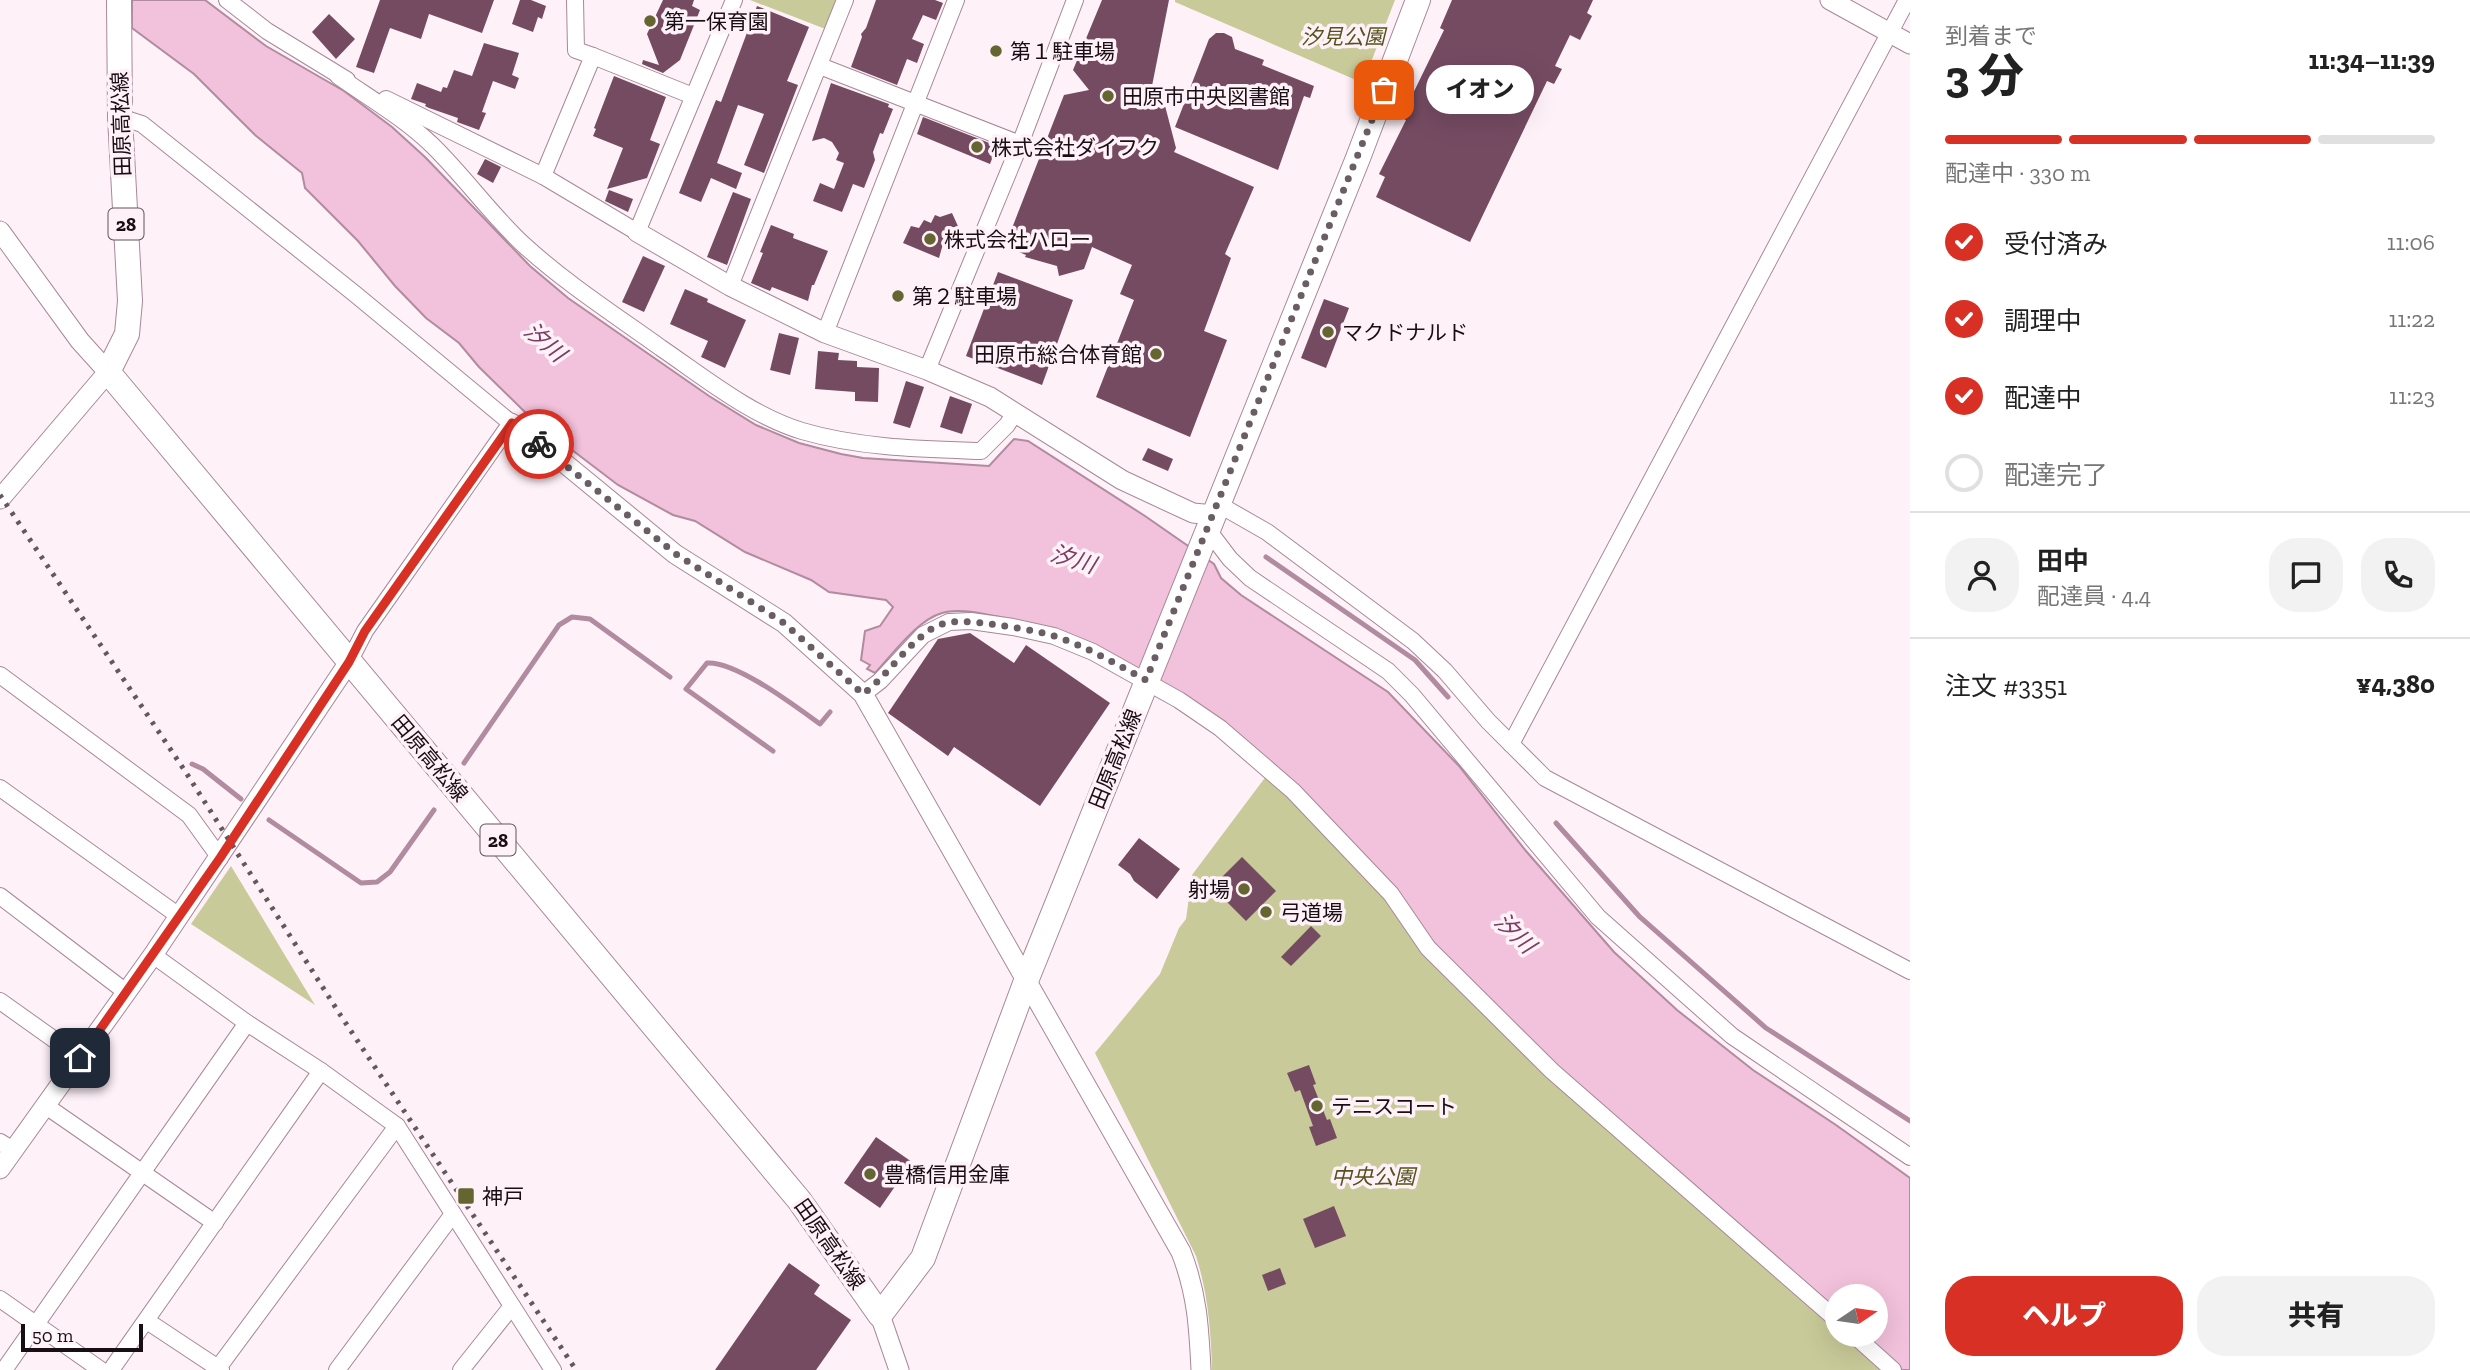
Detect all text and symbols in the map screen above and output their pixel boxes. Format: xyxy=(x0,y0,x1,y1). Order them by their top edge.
place label: 第一保育園 xyxy=(664,9,769,34)
marker: 第一保育園 xyxy=(642,13,658,29)
text: 到着まで xyxy=(1945,22,2037,50)
park label: 汐見公園 xyxy=(1301,24,1388,49)
place label: 第１駐車場 xyxy=(1010,39,1115,64)
marker: 第１駐車場 xyxy=(988,43,1004,59)
text: 11:34–11:39 xyxy=(2309,44,2435,76)
text: 3 分 xyxy=(1945,49,2024,104)
pin xyxy=(1354,60,1414,120)
callout: イオン xyxy=(1426,66,1534,114)
street label: 田原高松線 xyxy=(107,71,135,177)
icon: bag xyxy=(1365,71,1403,109)
text: イオン xyxy=(1446,75,1515,103)
place label: 田原市中央図書館 xyxy=(1122,84,1290,109)
marker: 田原市中央図書館 xyxy=(1100,88,1116,104)
place label: 株式会社ダイフク xyxy=(991,135,1159,160)
marker: 株式会社ダイフク xyxy=(969,139,985,155)
text: 配達中 · 330 m xyxy=(1945,159,2090,187)
road number: 28 xyxy=(108,208,144,240)
icon: check xyxy=(1945,223,1983,261)
place label: 株式会社ハロー xyxy=(944,227,1091,252)
text: 受付済み xyxy=(2004,228,2108,260)
text: 11:06 xyxy=(2387,228,2435,256)
marker: 株式会社ハロー xyxy=(922,231,938,247)
place label: 第２駐車場 xyxy=(912,284,1017,309)
marker: 第２駐車場 xyxy=(890,288,906,304)
icon: check xyxy=(1945,300,1983,338)
text: 調理中 xyxy=(2004,305,2082,337)
text: 11:22 xyxy=(2388,305,2435,333)
water label: 汐川 xyxy=(518,316,574,370)
place label: マクドナルド xyxy=(1342,320,1468,345)
marker: マクドナルド xyxy=(1320,324,1336,340)
place label: 田原市総合体育館 xyxy=(974,342,1142,367)
marker: 田原市総合体育館 xyxy=(1148,346,1164,362)
icon: check xyxy=(1945,377,1983,415)
text: 配達中 xyxy=(2004,382,2082,414)
text: 11:23 xyxy=(2389,382,2435,410)
courier xyxy=(504,409,574,479)
icon: bike xyxy=(520,425,558,463)
text: 配達完了 xyxy=(2004,459,2108,491)
button: person xyxy=(1945,538,2019,612)
button: chat xyxy=(2269,538,2343,612)
button: phone xyxy=(2361,538,2435,612)
water label: 汐川 xyxy=(1047,539,1102,580)
text: 田中 xyxy=(2037,545,2089,577)
text: 配達員 · 4.4 xyxy=(2037,582,2151,610)
text: ¥4,380 xyxy=(2356,668,2435,700)
text: 注文 #3351 xyxy=(1945,670,2067,702)
street label: 田原高松線 xyxy=(1084,706,1146,812)
street label: 田原高松線 xyxy=(387,710,473,806)
road number: 28 xyxy=(480,824,516,856)
place label: 射場 xyxy=(1188,877,1230,902)
marker: 射場 xyxy=(1236,881,1252,897)
place label: 弓道場 xyxy=(1280,900,1343,925)
marker: 弓道場 xyxy=(1258,904,1274,920)
water label: 汐川 xyxy=(1489,907,1543,961)
pin xyxy=(50,1028,110,1088)
icon: home xyxy=(61,1039,99,1077)
place label: テニスコート xyxy=(1331,1094,1457,1119)
marker: テニスコート xyxy=(1309,1098,1325,1114)
place label: 豊橋信用金庫 xyxy=(884,1162,1010,1187)
park label: 中央公園 xyxy=(1331,1164,1418,1189)
marker: 豊橋信用金庫 xyxy=(862,1166,878,1182)
place label: 神戸 xyxy=(482,1184,524,1209)
marker: 神戸 xyxy=(456,1186,476,1206)
street label: 田原高松線 xyxy=(790,1194,870,1294)
button: ヘルプ xyxy=(1945,1276,2183,1356)
button: 共有 xyxy=(2197,1276,2435,1356)
north arrow xyxy=(1825,1284,1888,1348)
map controls xyxy=(1825,1284,1888,1347)
scale bar xyxy=(21,1321,144,1353)
text: 50 m xyxy=(32,1324,73,1347)

